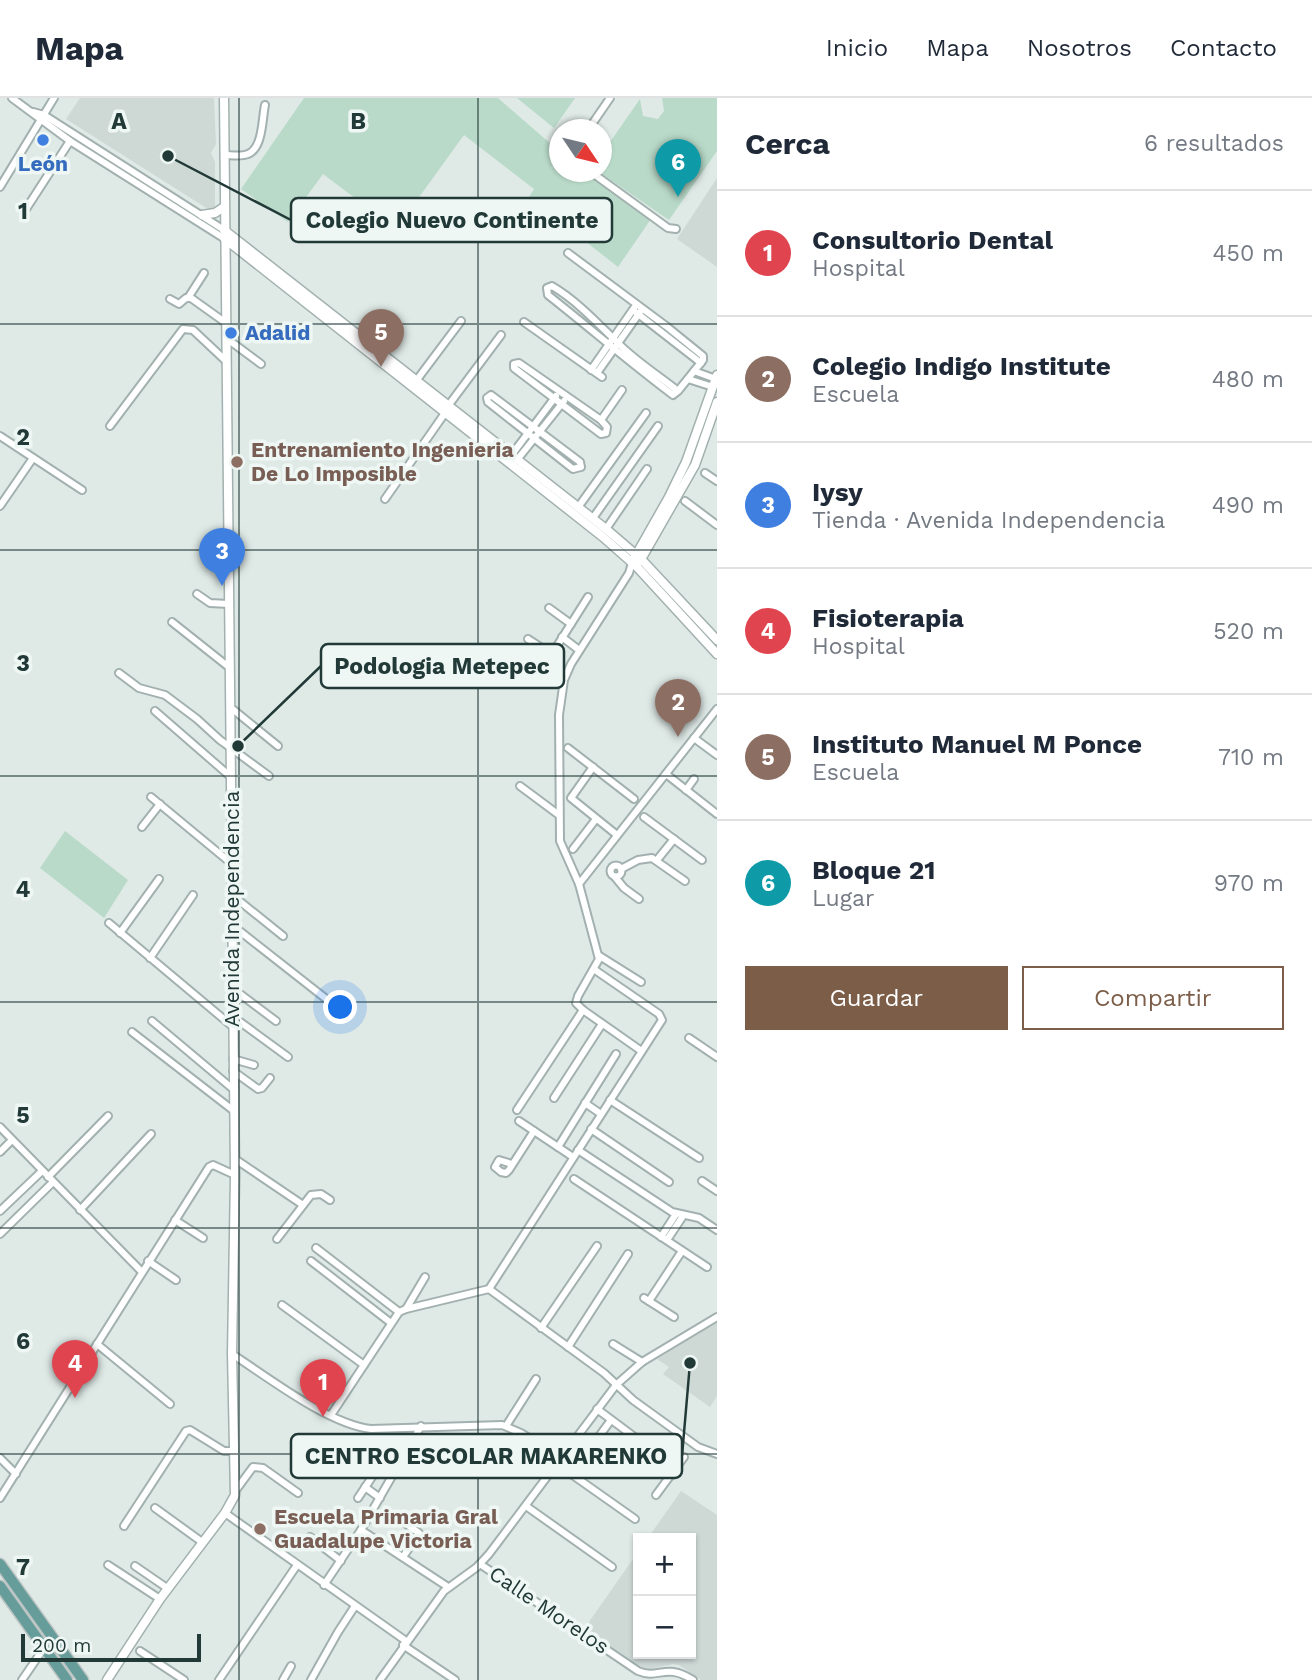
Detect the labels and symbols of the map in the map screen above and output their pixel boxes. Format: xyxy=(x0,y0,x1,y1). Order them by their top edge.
text: A xyxy=(111,108,127,135)
text: B xyxy=(350,108,366,135)
north arrow xyxy=(549,119,612,182)
marker: León xyxy=(35,132,51,148)
pin: 6 xyxy=(655,139,701,197)
place label: León xyxy=(18,151,68,176)
text: 1 xyxy=(18,198,28,225)
callout: Colegio Nuevo Continente xyxy=(291,198,612,242)
text: Colegio Nuevo Continente xyxy=(306,207,598,234)
pin: 5 xyxy=(358,309,404,367)
place label: Adalid xyxy=(245,320,310,345)
marker: Adalid xyxy=(223,325,239,341)
text: 2 xyxy=(16,424,30,451)
place label: Entrenamiento Ingenieria De Lo Imposible xyxy=(251,437,514,486)
marker: Entrenamiento Ingenieria De Lo Imposible xyxy=(229,454,245,470)
pin: 3 xyxy=(199,528,245,586)
callout: Podologia Metepec xyxy=(321,644,564,688)
text: 3 xyxy=(16,650,30,677)
text: Podologia Metepec xyxy=(334,653,550,680)
pin: 2 xyxy=(655,679,701,737)
street label: Avenida Independencia xyxy=(219,791,244,1027)
text: 4 xyxy=(16,876,31,903)
your location xyxy=(323,990,357,1024)
text: 5 xyxy=(16,1102,30,1129)
text: 6 xyxy=(16,1328,30,1355)
pin: 4 xyxy=(52,1340,98,1398)
pin: 1 xyxy=(300,1359,346,1417)
callout: CENTRO ESCOLAR MAKARENKO xyxy=(291,1434,682,1478)
text: CENTRO ESCOLAR MAKARENKO xyxy=(305,1443,667,1470)
place label: Escuela Primaria Gral Guadalupe Victoria xyxy=(274,1504,498,1553)
marker: Escuela Primaria Gral Guadalupe Victoria xyxy=(252,1521,268,1537)
text: 7 xyxy=(16,1554,30,1581)
street label: Calle Morelos xyxy=(485,1560,614,1659)
scale bar xyxy=(21,1631,201,1663)

